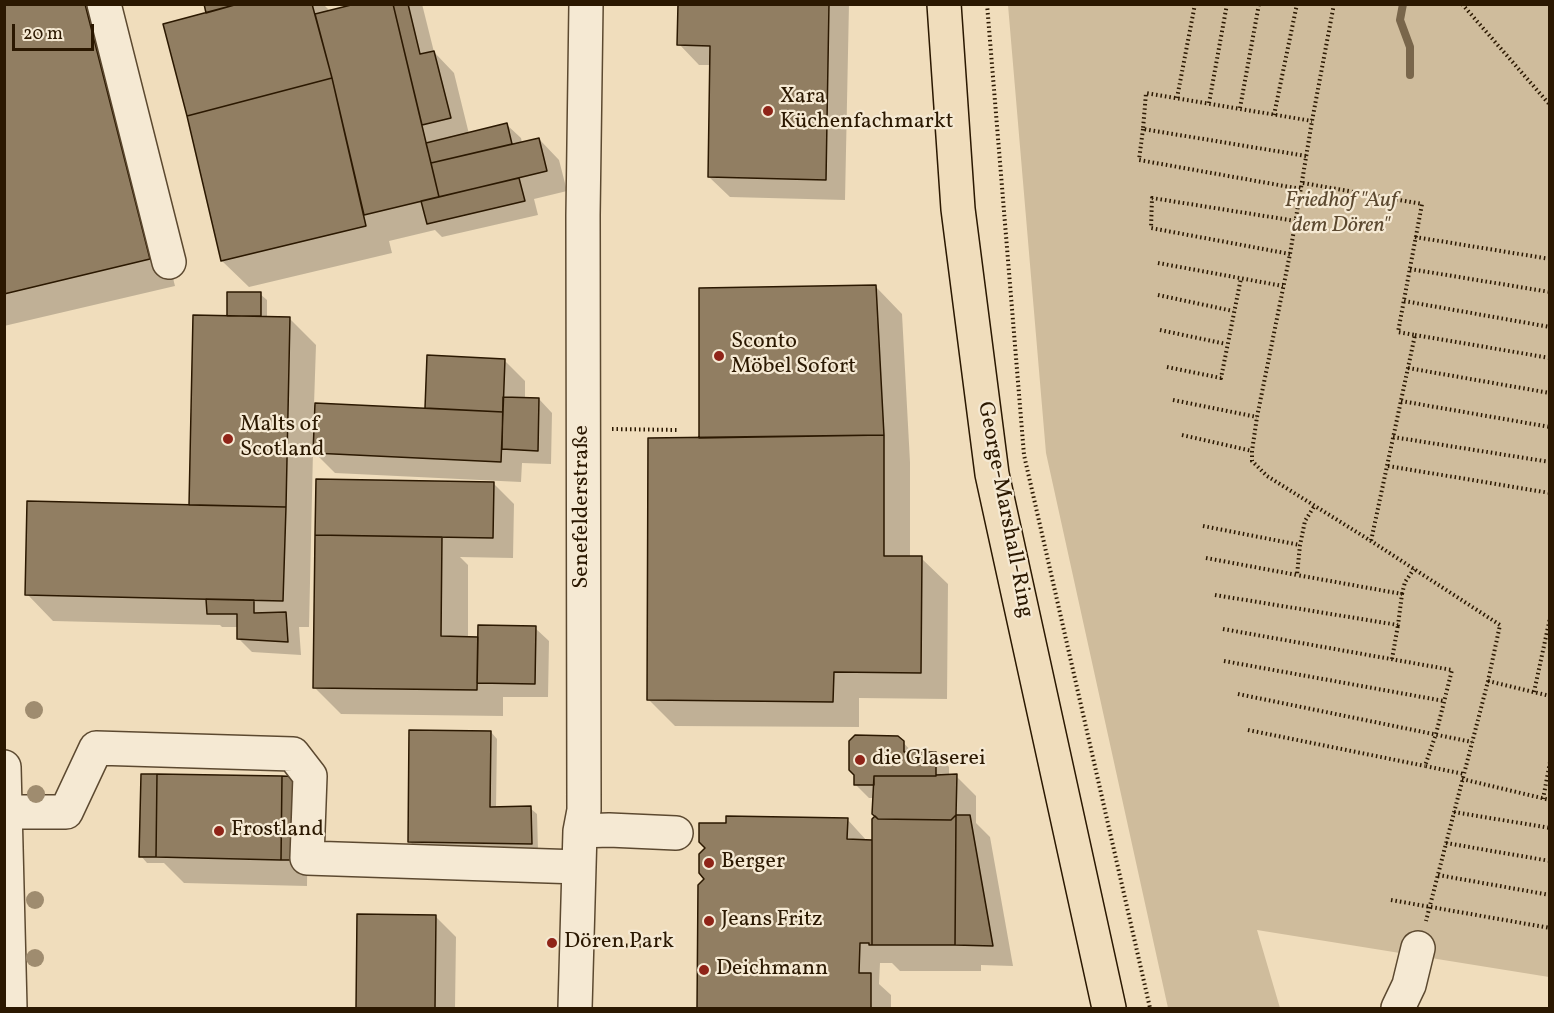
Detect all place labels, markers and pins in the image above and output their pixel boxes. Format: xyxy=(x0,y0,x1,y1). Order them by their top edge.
place label: Xara Küchenfachmarkt xyxy=(780,85,954,136)
marker: Xara Küchenfachmarkt xyxy=(761,104,775,118)
place label: Sconto Möbel Sofort xyxy=(731,330,856,382)
marker: Sconto Möbel Sofort xyxy=(712,349,726,363)
place label: Malts of Scotland xyxy=(240,413,324,464)
marker: Malts of Scotland xyxy=(221,432,235,446)
place label: die Glaserei xyxy=(872,747,986,773)
marker: die Glaserei xyxy=(853,753,867,767)
place label: Frostland xyxy=(231,818,324,844)
marker: Frostland xyxy=(212,824,226,838)
place label: Berger xyxy=(721,850,785,876)
marker: Berger xyxy=(702,856,716,870)
place label: Jeans Fritz xyxy=(721,908,823,934)
marker: Jeans Fritz xyxy=(702,914,716,928)
place label: Dören Park xyxy=(564,930,674,956)
marker: Dören Park xyxy=(545,936,559,950)
place label: Deichmann xyxy=(716,957,828,983)
marker: Deichmann xyxy=(697,963,711,977)

